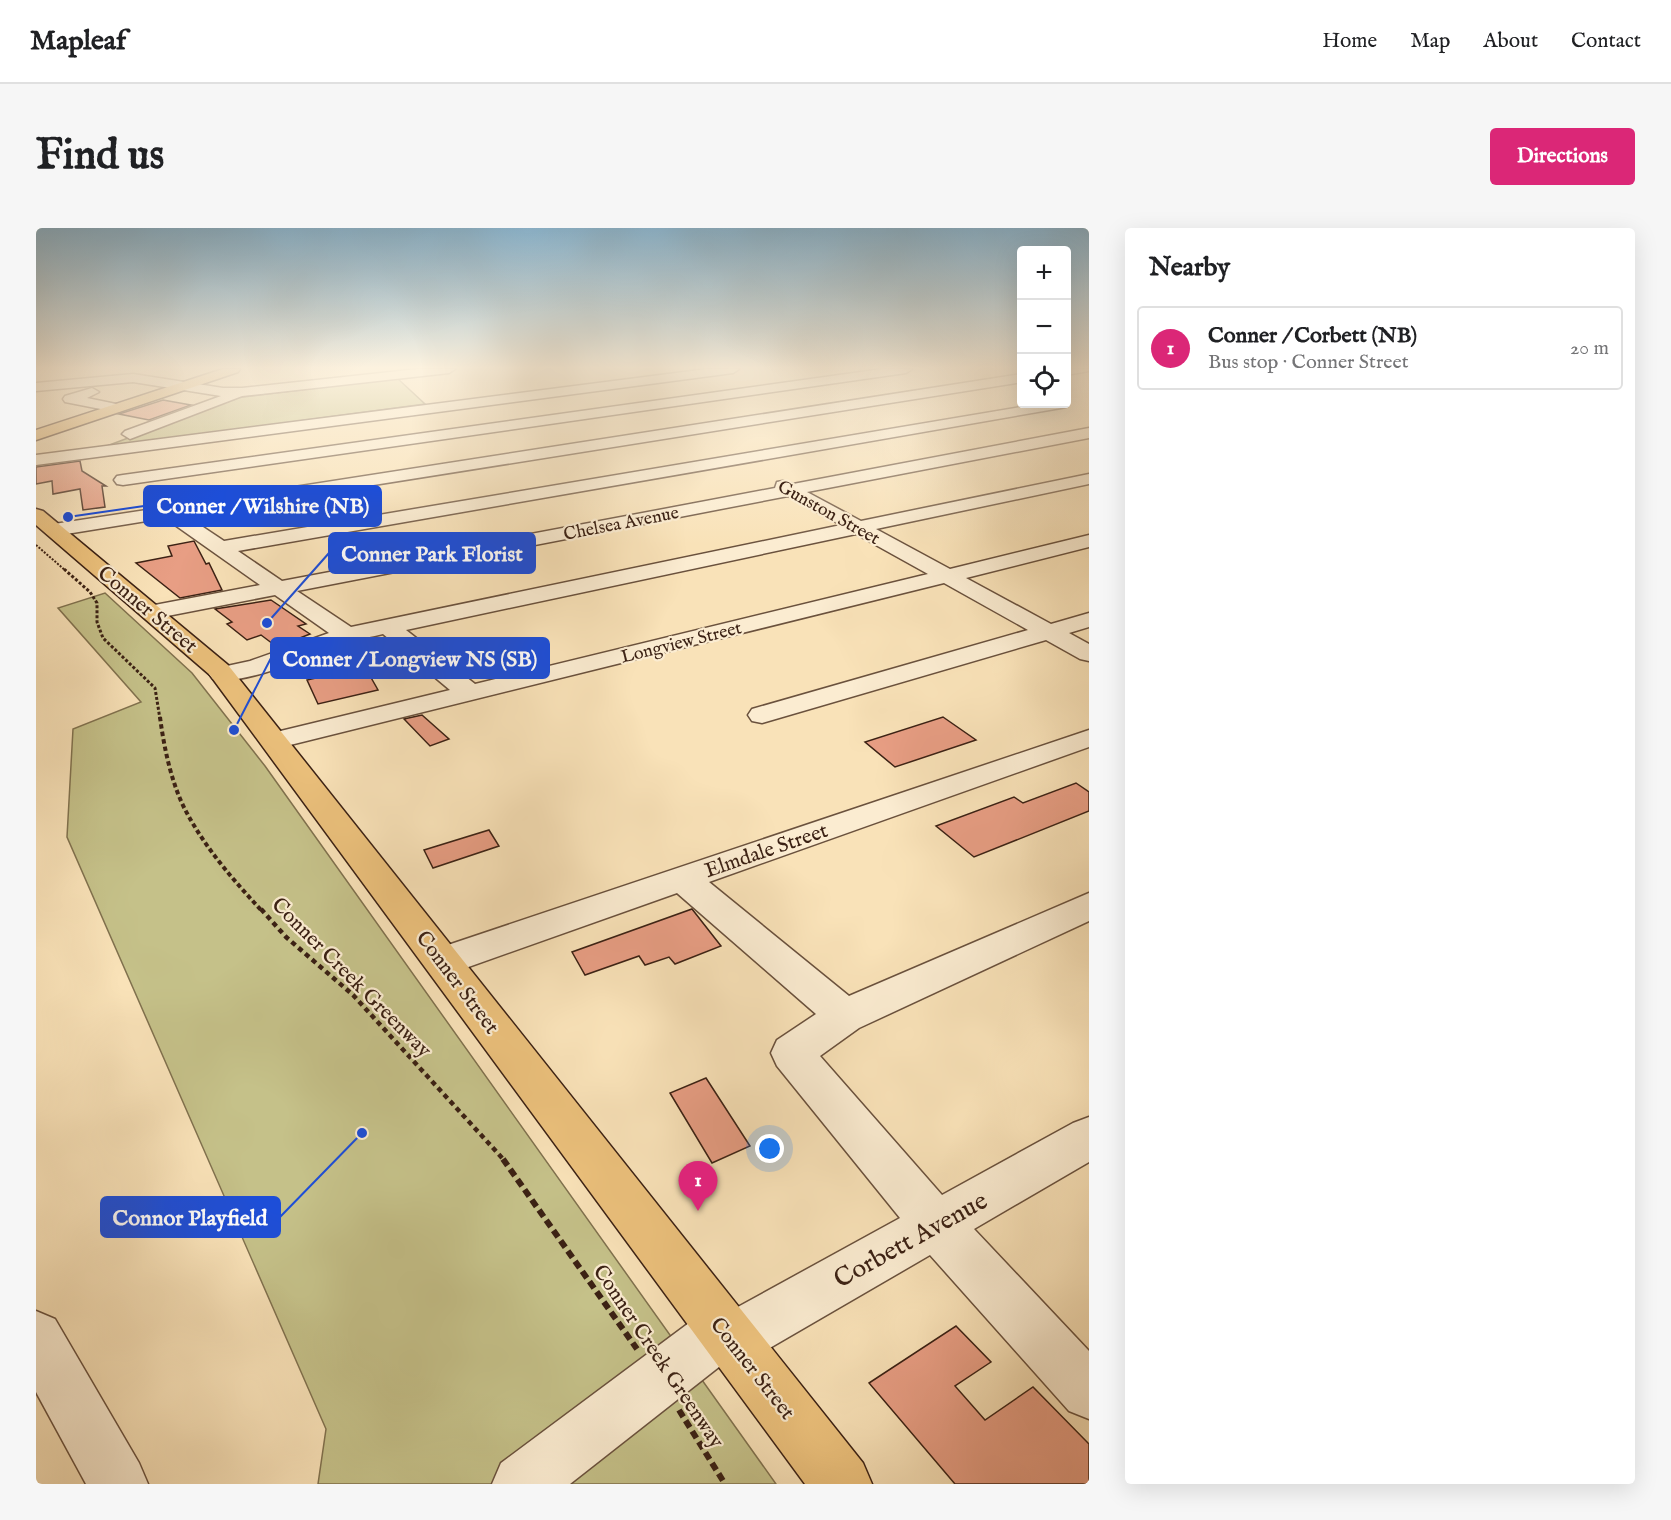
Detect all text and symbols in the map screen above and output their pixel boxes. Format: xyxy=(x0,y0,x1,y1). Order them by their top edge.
text: Mapleaf xyxy=(30,24,126,59)
text: Home xyxy=(1322,28,1377,55)
text: Map xyxy=(1410,28,1450,55)
text: About xyxy=(1483,28,1538,55)
text: Contact xyxy=(1571,28,1641,55)
button: Directions xyxy=(1490,128,1635,185)
text: Find us xyxy=(36,130,164,183)
map controls xyxy=(1017,246,1071,408)
button: + xyxy=(1017,246,1071,300)
text: Nearby xyxy=(1149,251,1230,284)
button: − xyxy=(1017,300,1071,354)
text: Conner / Corbett (NB) xyxy=(1208,322,1417,350)
text: 1 xyxy=(1167,336,1174,361)
text: 20 m xyxy=(1570,336,1609,361)
text: Bus stop · Conner Street xyxy=(1208,350,1409,375)
button: locate xyxy=(1017,354,1071,408)
street label: Gunston Street xyxy=(773,476,884,551)
callout: Conner / Wilshire (NB) xyxy=(144,486,381,526)
text: Conner / Wilshire (NB) xyxy=(157,493,369,521)
street label: Chelsea Avenue xyxy=(562,502,681,547)
callout: Conner Park Florist xyxy=(329,533,535,573)
text: Conner Park Florist xyxy=(341,541,523,569)
street label: Conner Street xyxy=(91,560,203,660)
street label: Longview Street xyxy=(619,617,744,670)
callout: Conner / Longview NS (SB) xyxy=(271,638,549,678)
text: Conner / Longview NS (SB) xyxy=(283,646,537,674)
street label: Elmdale Street xyxy=(701,818,832,885)
street label: Conner Creek Greenway xyxy=(265,892,437,1064)
street label: Conner Street xyxy=(409,926,505,1040)
your location xyxy=(755,1134,784,1163)
pin: 1 xyxy=(678,1162,718,1211)
street label: Corbett Avenue xyxy=(828,1184,994,1296)
callout: Connor Playfield xyxy=(101,1197,280,1237)
text: Connor Playfield xyxy=(112,1205,269,1233)
street label: Conner Creek Greenway xyxy=(586,1260,730,1454)
street label: Conner Street xyxy=(703,1312,800,1426)

